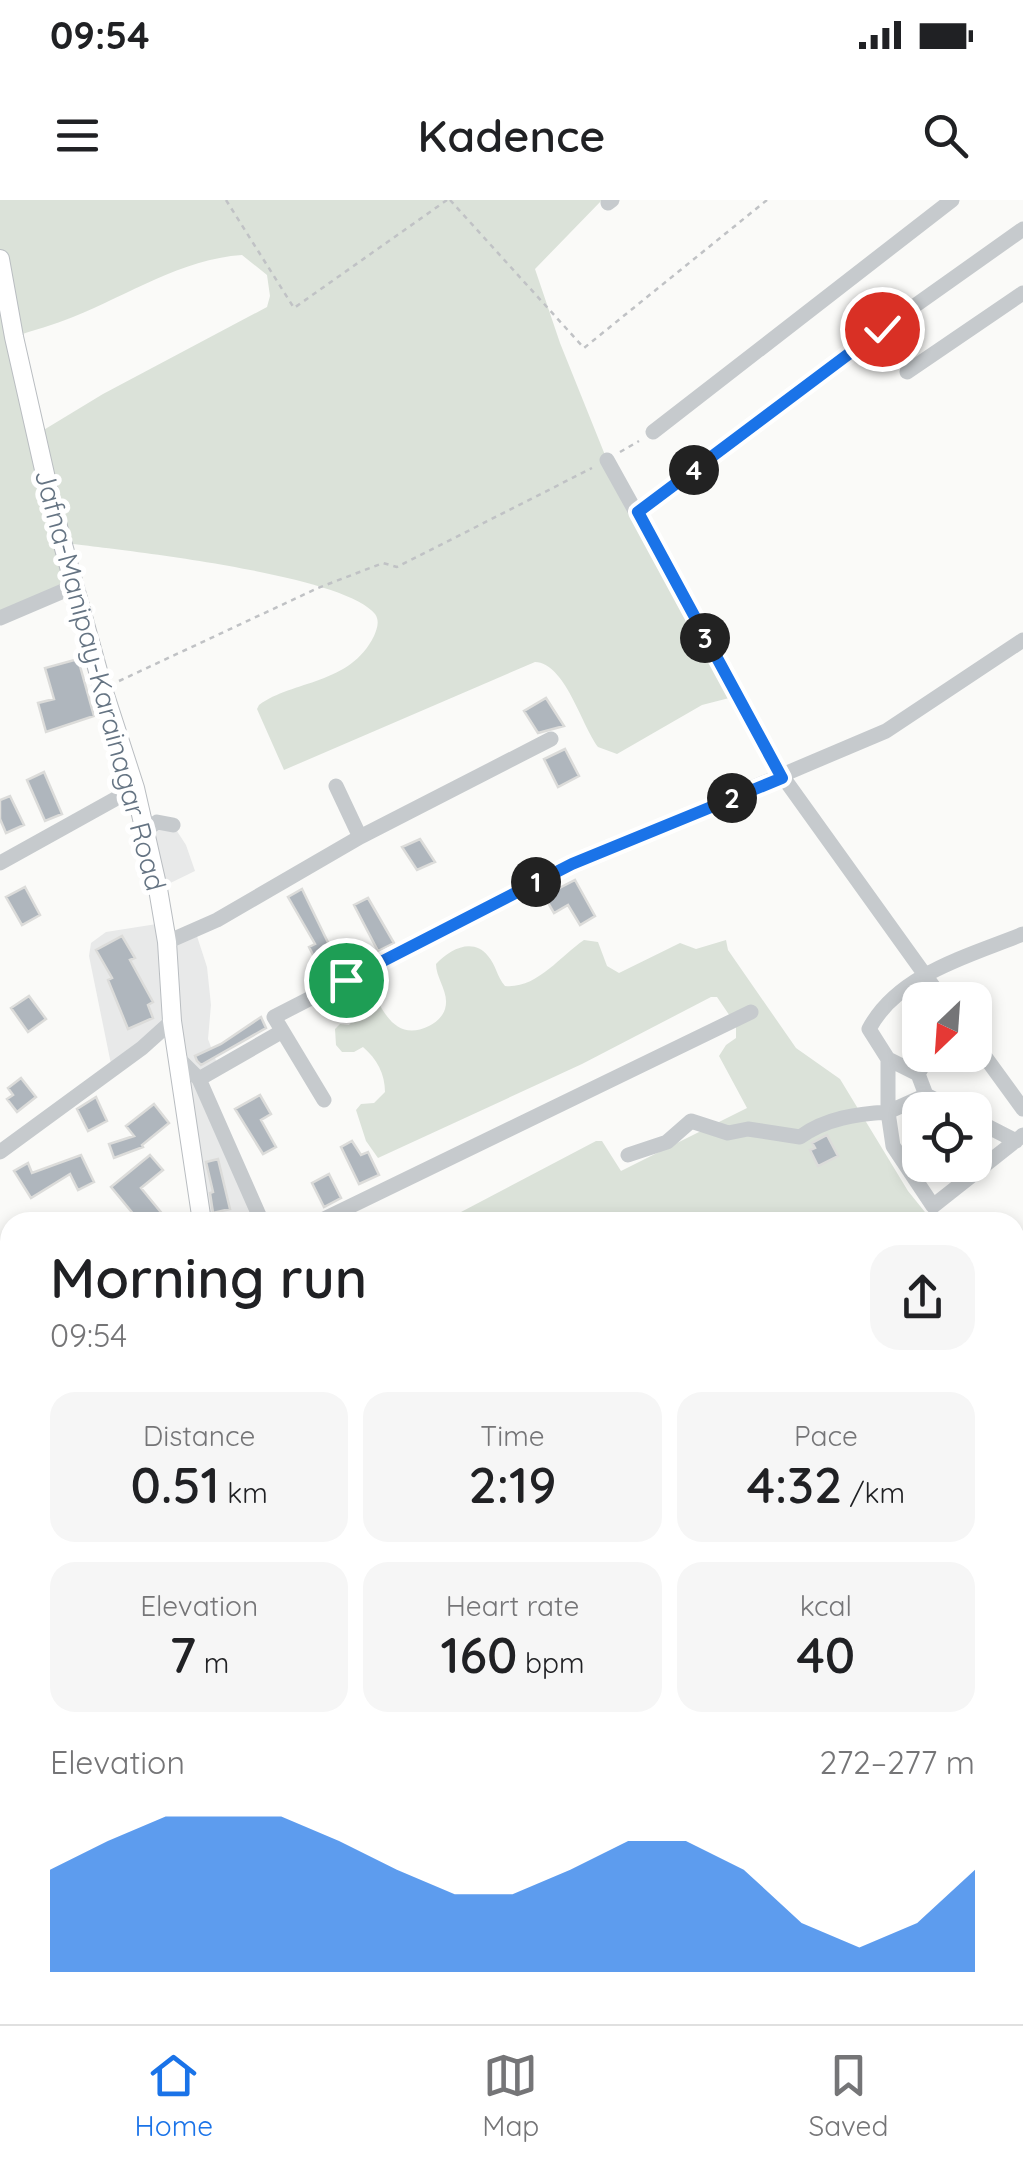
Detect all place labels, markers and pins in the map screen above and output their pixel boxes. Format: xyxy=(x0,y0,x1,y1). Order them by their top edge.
pin xyxy=(840,287,925,372)
pin: 4 xyxy=(669,445,719,495)
pin: 3 xyxy=(680,613,730,663)
pin: 2 xyxy=(707,773,757,823)
pin: 1 xyxy=(511,857,561,907)
pin xyxy=(304,938,389,1023)

